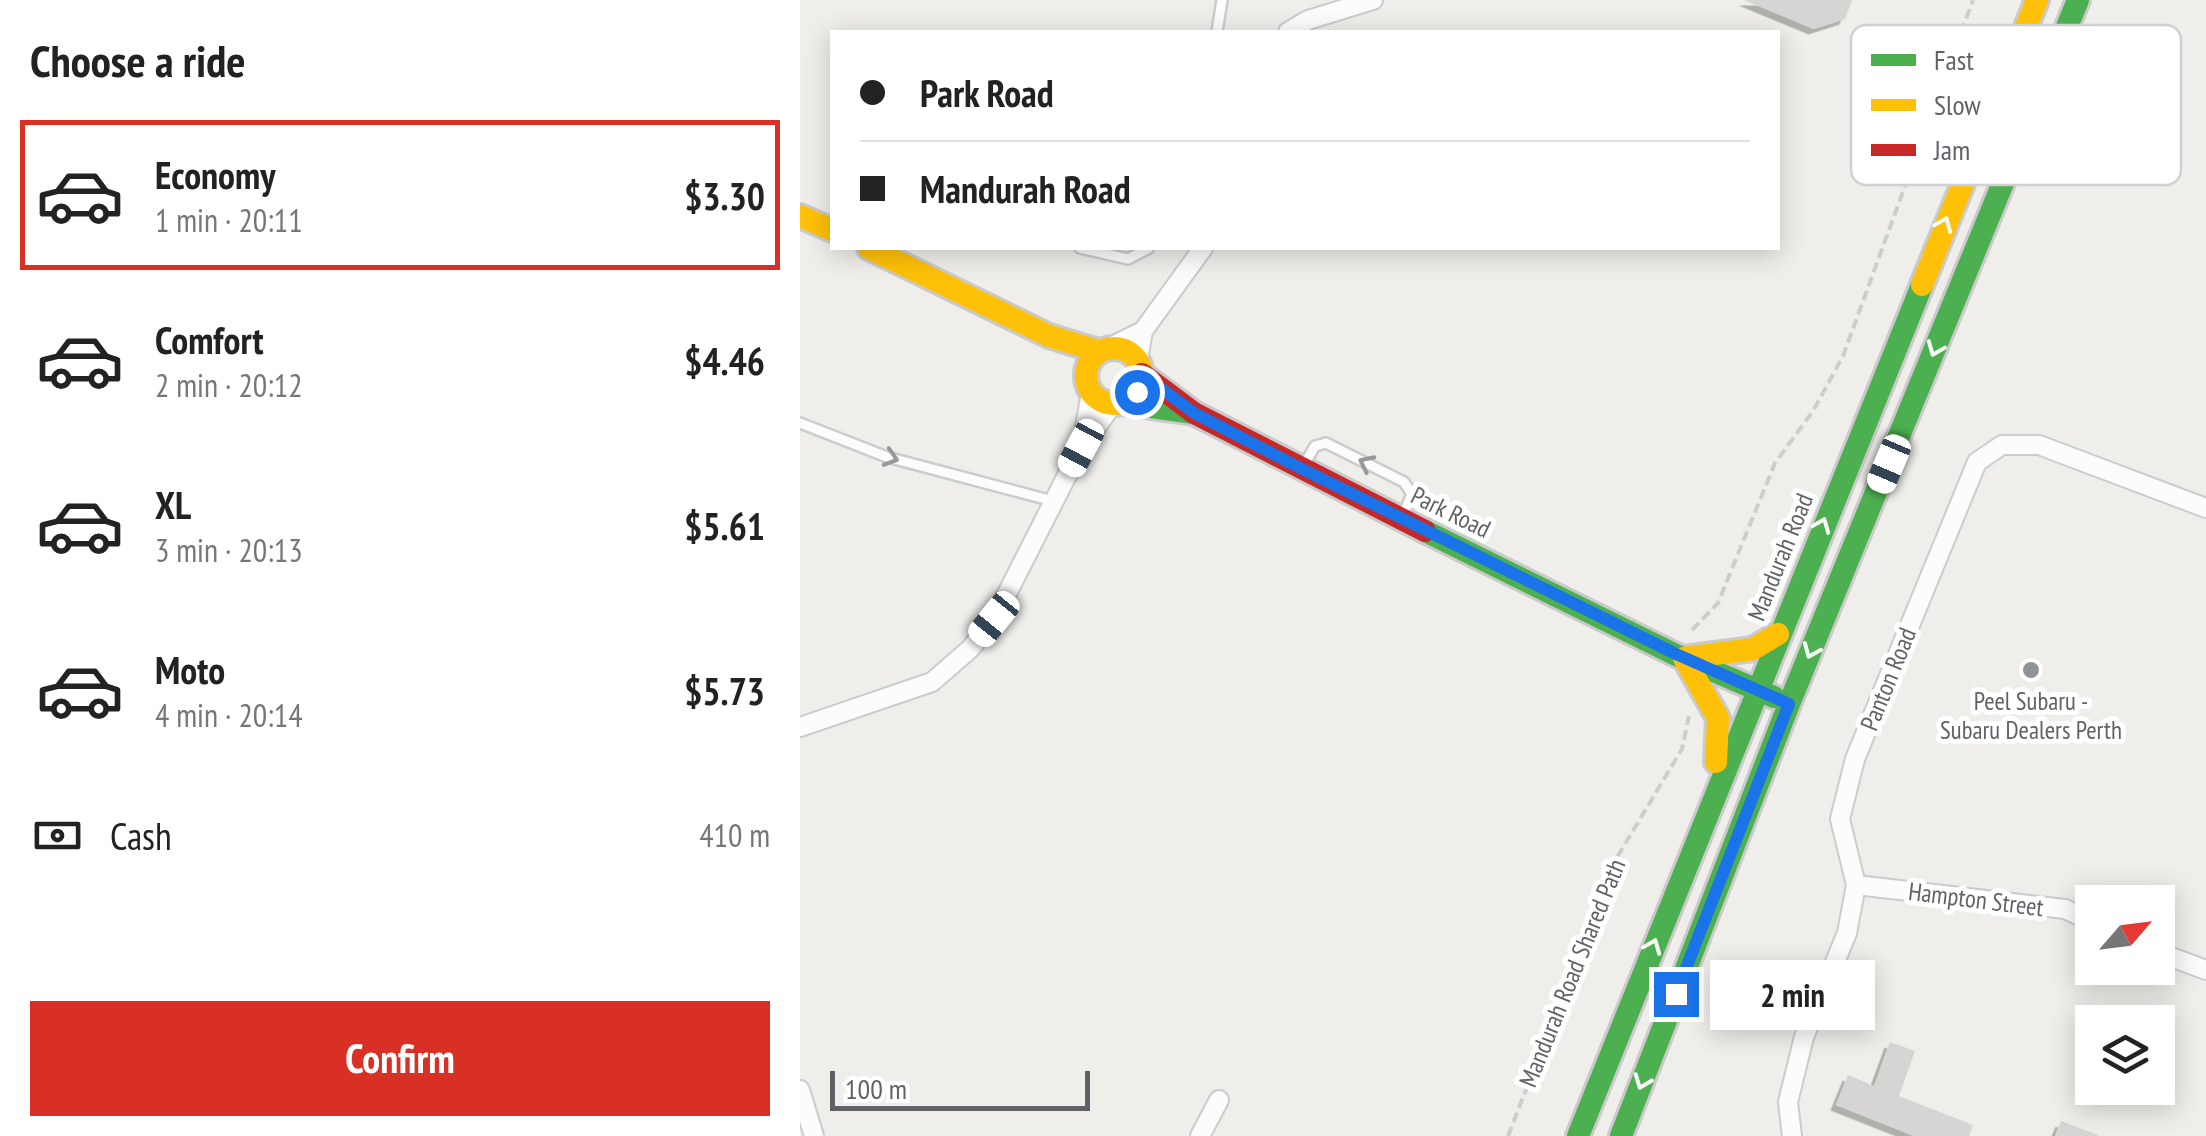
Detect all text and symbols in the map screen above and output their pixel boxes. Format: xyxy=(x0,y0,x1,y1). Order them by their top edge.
legend xyxy=(1851,25,2181,185)
text: Choose a ride xyxy=(30,31,245,89)
text: Fast xyxy=(1934,41,1974,78)
text: Park Road xyxy=(920,68,1054,117)
text: Slow xyxy=(1934,86,1981,123)
text: Jam xyxy=(1933,131,1970,168)
icon: car xyxy=(35,150,125,240)
text: Economy xyxy=(155,150,275,199)
text: Mandurah Road xyxy=(920,164,1131,213)
text: $3.30 xyxy=(684,171,765,220)
text: 1 min · 20:11 xyxy=(155,199,303,241)
one-way arrow xyxy=(1932,216,1952,233)
icon: car xyxy=(35,315,125,405)
text: Comfort xyxy=(155,315,264,364)
text: $4.46 xyxy=(684,336,765,385)
one-way arrow xyxy=(1927,340,1947,357)
text: 2 min · 20:12 xyxy=(155,364,303,406)
route start xyxy=(1115,370,1160,415)
car xyxy=(1054,414,1108,482)
car xyxy=(1863,431,1915,497)
one-way arrow xyxy=(881,446,898,467)
one-way arrow xyxy=(1359,456,1377,475)
street label: Park Road xyxy=(1406,479,1496,545)
icon: car xyxy=(35,480,125,570)
text: XL xyxy=(155,480,191,529)
street label: Mandurah Road xyxy=(1740,489,1820,625)
text: $5.61 xyxy=(684,501,765,550)
one-way arrow xyxy=(1811,517,1831,535)
text: 3 min · 20:13 xyxy=(155,529,303,571)
car xyxy=(963,586,1025,652)
street label: Panton Road xyxy=(1853,623,1923,735)
one-way arrow xyxy=(1803,640,1823,658)
icon: car xyxy=(35,645,125,735)
text: Moto xyxy=(155,645,225,694)
marker: Peel Subaru - Subaru Dealers Perth xyxy=(2020,659,2042,681)
text: $5.73 xyxy=(684,666,765,715)
place label: Peel Subaru - Subaru Dealers Perth xyxy=(1940,685,2122,746)
text: 4 min · 20:14 xyxy=(155,694,303,736)
icon: cash xyxy=(30,808,85,863)
text: Cash xyxy=(110,811,172,860)
text: 410 m xyxy=(699,814,770,856)
street label: Mandurah Road Shared Path xyxy=(1512,854,1632,1092)
street label: Hampton Street xyxy=(1907,875,2046,923)
north arrow xyxy=(2075,885,2175,985)
map controls xyxy=(2075,885,2175,1105)
one-way arrow xyxy=(1641,938,1661,956)
callout: 2 min xyxy=(1711,959,1876,1029)
route end xyxy=(1654,972,1699,1017)
text: 2 min xyxy=(1760,974,1825,1016)
button: Confirm xyxy=(30,1001,770,1116)
button: layers xyxy=(2075,1005,2175,1105)
scale bar xyxy=(830,1066,1090,1110)
text: 100 m xyxy=(845,1070,907,1107)
one-way arrow xyxy=(1633,1073,1654,1090)

